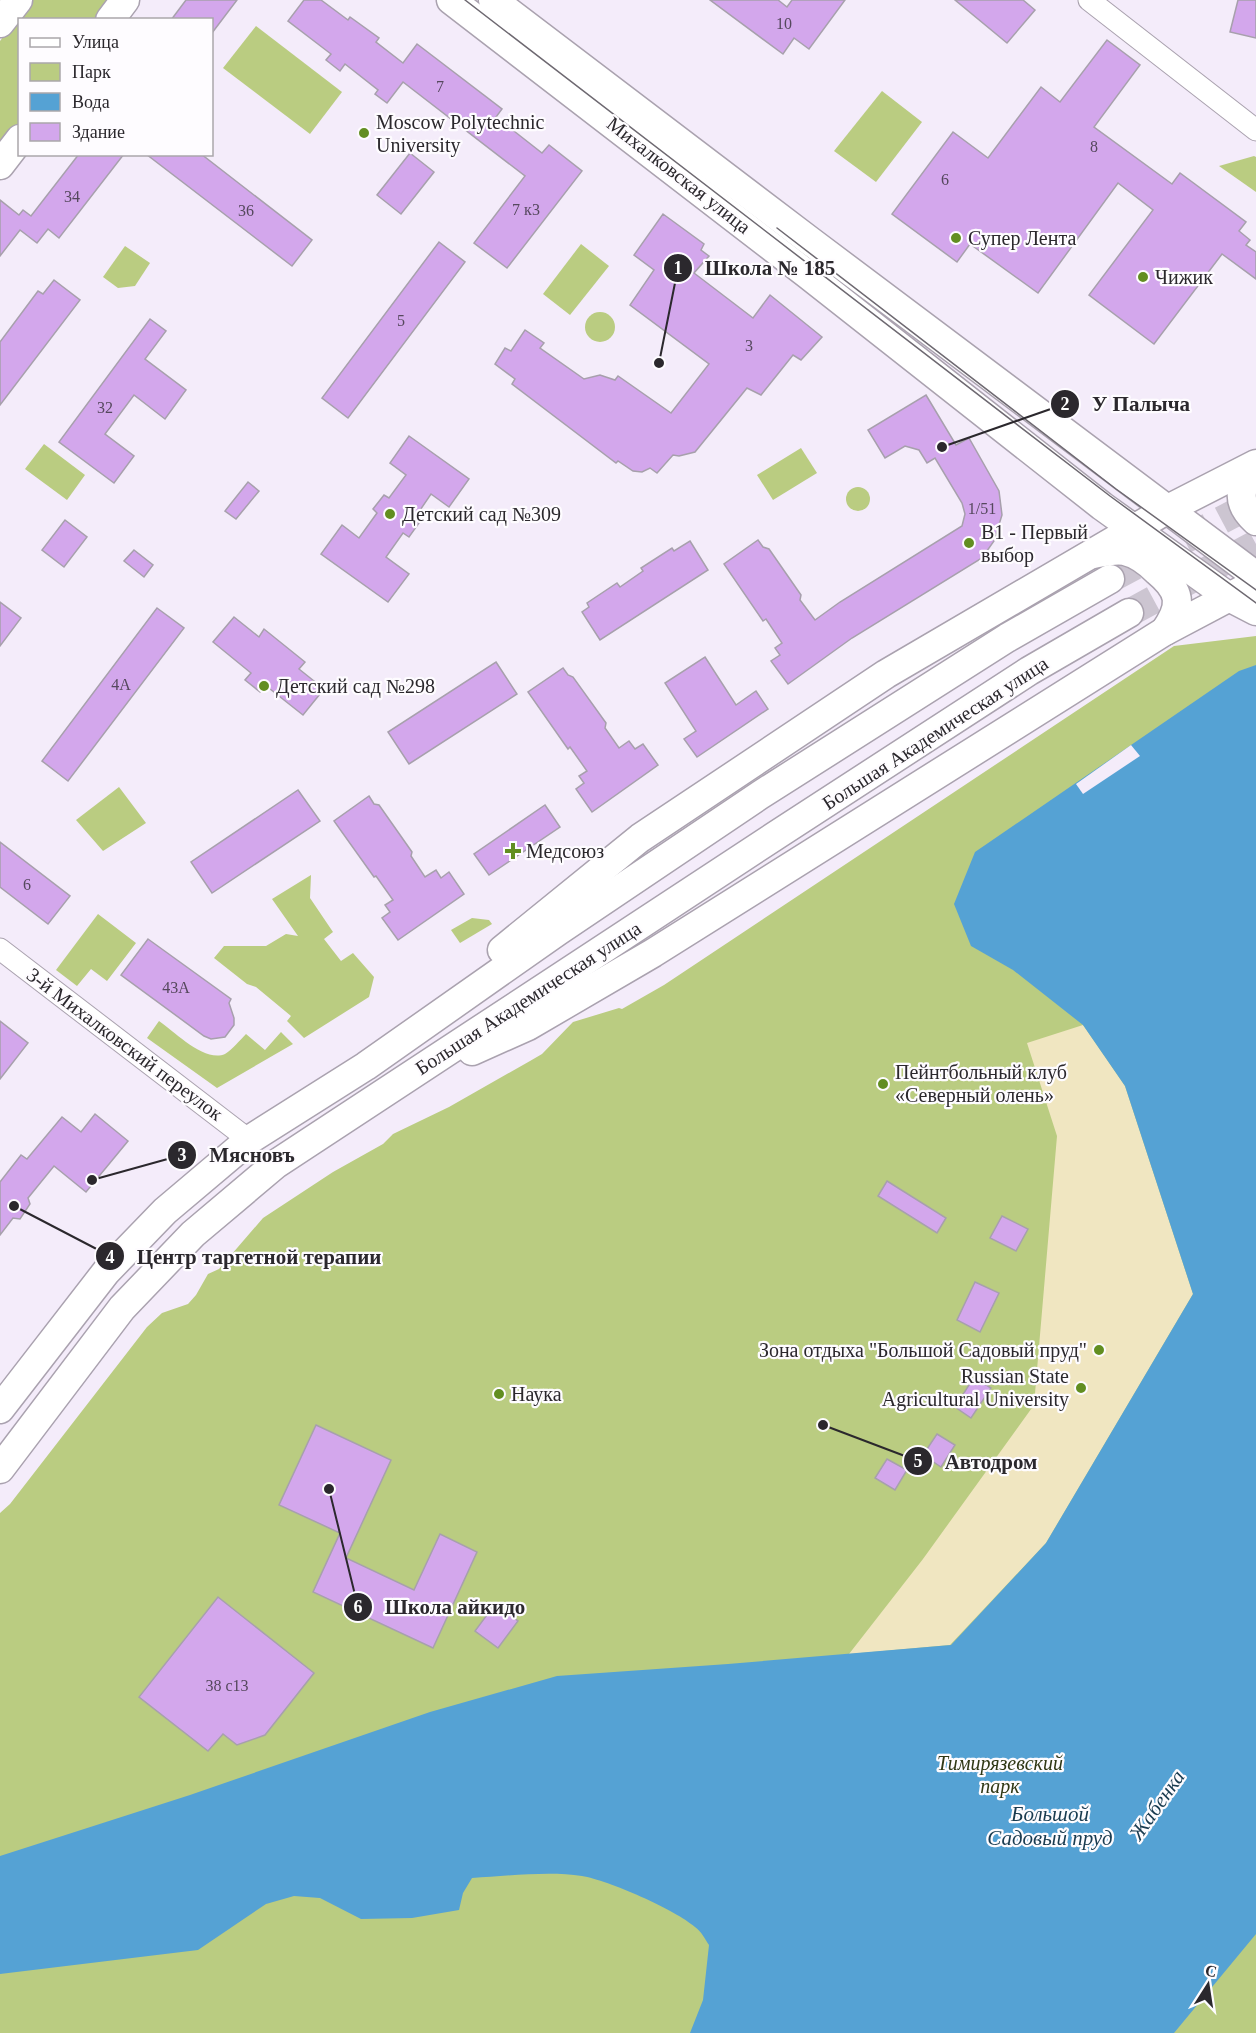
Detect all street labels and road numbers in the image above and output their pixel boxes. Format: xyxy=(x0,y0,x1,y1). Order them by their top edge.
street label: Михалковская улица xyxy=(602,112,755,239)
street label: Большая Академическая улица xyxy=(818,652,1052,815)
street label: Большая Академическая улица xyxy=(411,917,645,1080)
street label: 3-й Михалковский переулок xyxy=(22,963,227,1126)

